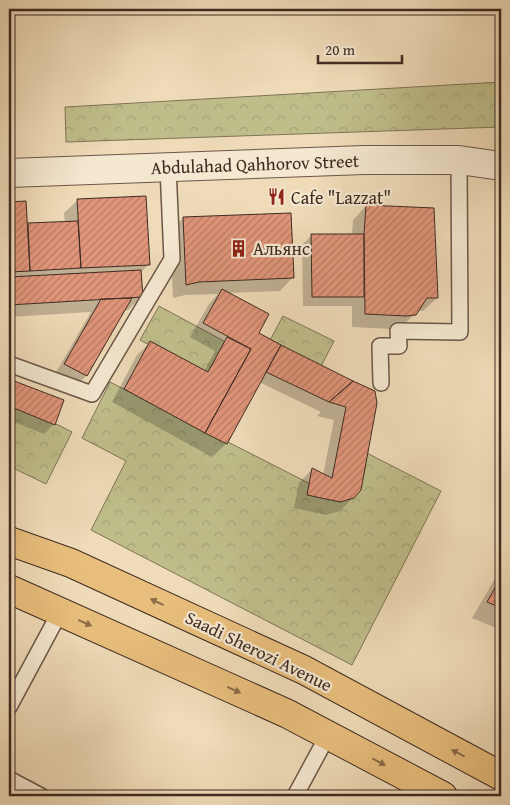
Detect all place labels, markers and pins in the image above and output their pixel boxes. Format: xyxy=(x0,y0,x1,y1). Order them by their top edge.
place label: Cafe "Lazzat" xyxy=(291,184,391,211)
restaurant icon: Cafe "Lazzat" xyxy=(267,187,287,207)
place label: Альянс xyxy=(253,235,310,262)
building icon: Альянс xyxy=(229,238,249,258)

